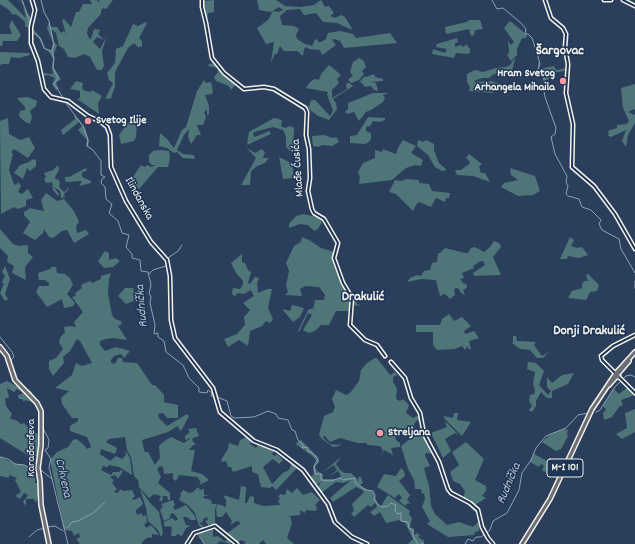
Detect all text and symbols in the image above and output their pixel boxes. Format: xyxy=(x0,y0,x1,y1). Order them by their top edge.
district label: Šargovac xyxy=(536,44,584,60)
place label: Hram Svetog Arhangela Mihaila xyxy=(475,67,555,95)
marker: Hram Svetog Arhangela Mihaila xyxy=(558,76,568,86)
place label: Svetog Ilije xyxy=(96,114,147,128)
marker: Svetog Ilije xyxy=(83,116,93,126)
street label: Mlađe Ćusića xyxy=(290,139,308,197)
street label: Ilindanska xyxy=(120,175,156,223)
water label: Rudnička xyxy=(133,284,153,328)
district label: Drakulić xyxy=(342,290,384,306)
district label: Donji Drakulić xyxy=(553,324,625,340)
street label: Karađorđeva xyxy=(25,419,39,477)
place label: Streljana xyxy=(388,426,430,440)
marker: Streljana xyxy=(375,428,385,438)
water label: Crkvena xyxy=(50,457,74,499)
road number: M-I 101 xyxy=(547,459,583,477)
water label: Rudnička xyxy=(494,461,526,507)

